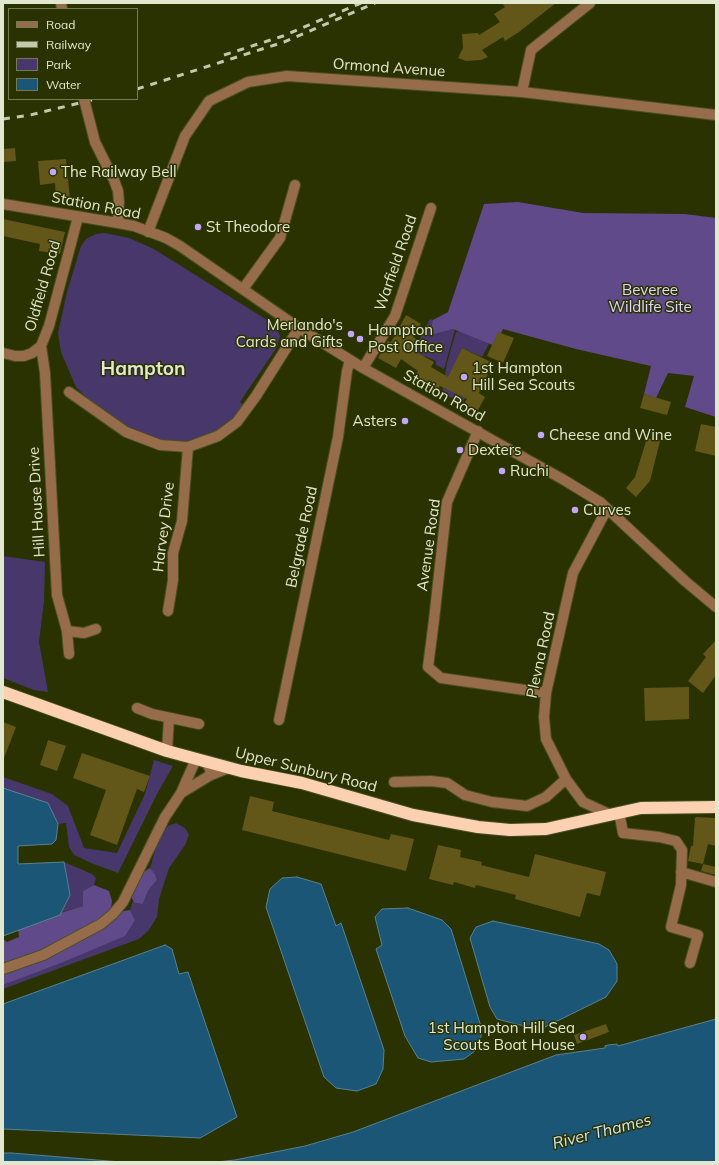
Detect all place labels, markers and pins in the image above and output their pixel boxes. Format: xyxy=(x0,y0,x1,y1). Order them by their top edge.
place label: The Railway Bell xyxy=(61,163,177,181)
marker: The Railway Bell xyxy=(48,167,58,177)
place label: St Theodore xyxy=(206,218,290,236)
marker: St Theodore xyxy=(193,222,203,232)
place label: Merlando's Cards and Gifts xyxy=(236,316,343,351)
place label: Hampton Post Office xyxy=(368,321,443,356)
marker: Merlando's Cards and Gifts xyxy=(346,329,356,339)
marker: Hampton Post Office xyxy=(355,334,365,344)
place label: 1st Hampton Hill Sea Scouts xyxy=(472,359,575,394)
marker: 1st Hampton Hill Sea Scouts xyxy=(459,372,469,382)
place label: Asters xyxy=(353,412,397,430)
marker: Asters xyxy=(400,416,410,426)
place label: Cheese and Wine xyxy=(549,426,672,444)
marker: Cheese and Wine xyxy=(536,430,546,440)
place label: Dexters xyxy=(468,441,521,459)
marker: Dexters xyxy=(455,445,465,455)
place label: Ruchi xyxy=(510,462,549,480)
marker: Ruchi xyxy=(497,466,507,476)
place label: Curves xyxy=(583,501,631,519)
marker: Curves xyxy=(570,505,580,515)
place label: 1st Hampton Hill Sea Scouts Boat House xyxy=(428,1019,575,1054)
marker: 1st Hampton Hill Sea Scouts Boat House xyxy=(578,1032,588,1042)

